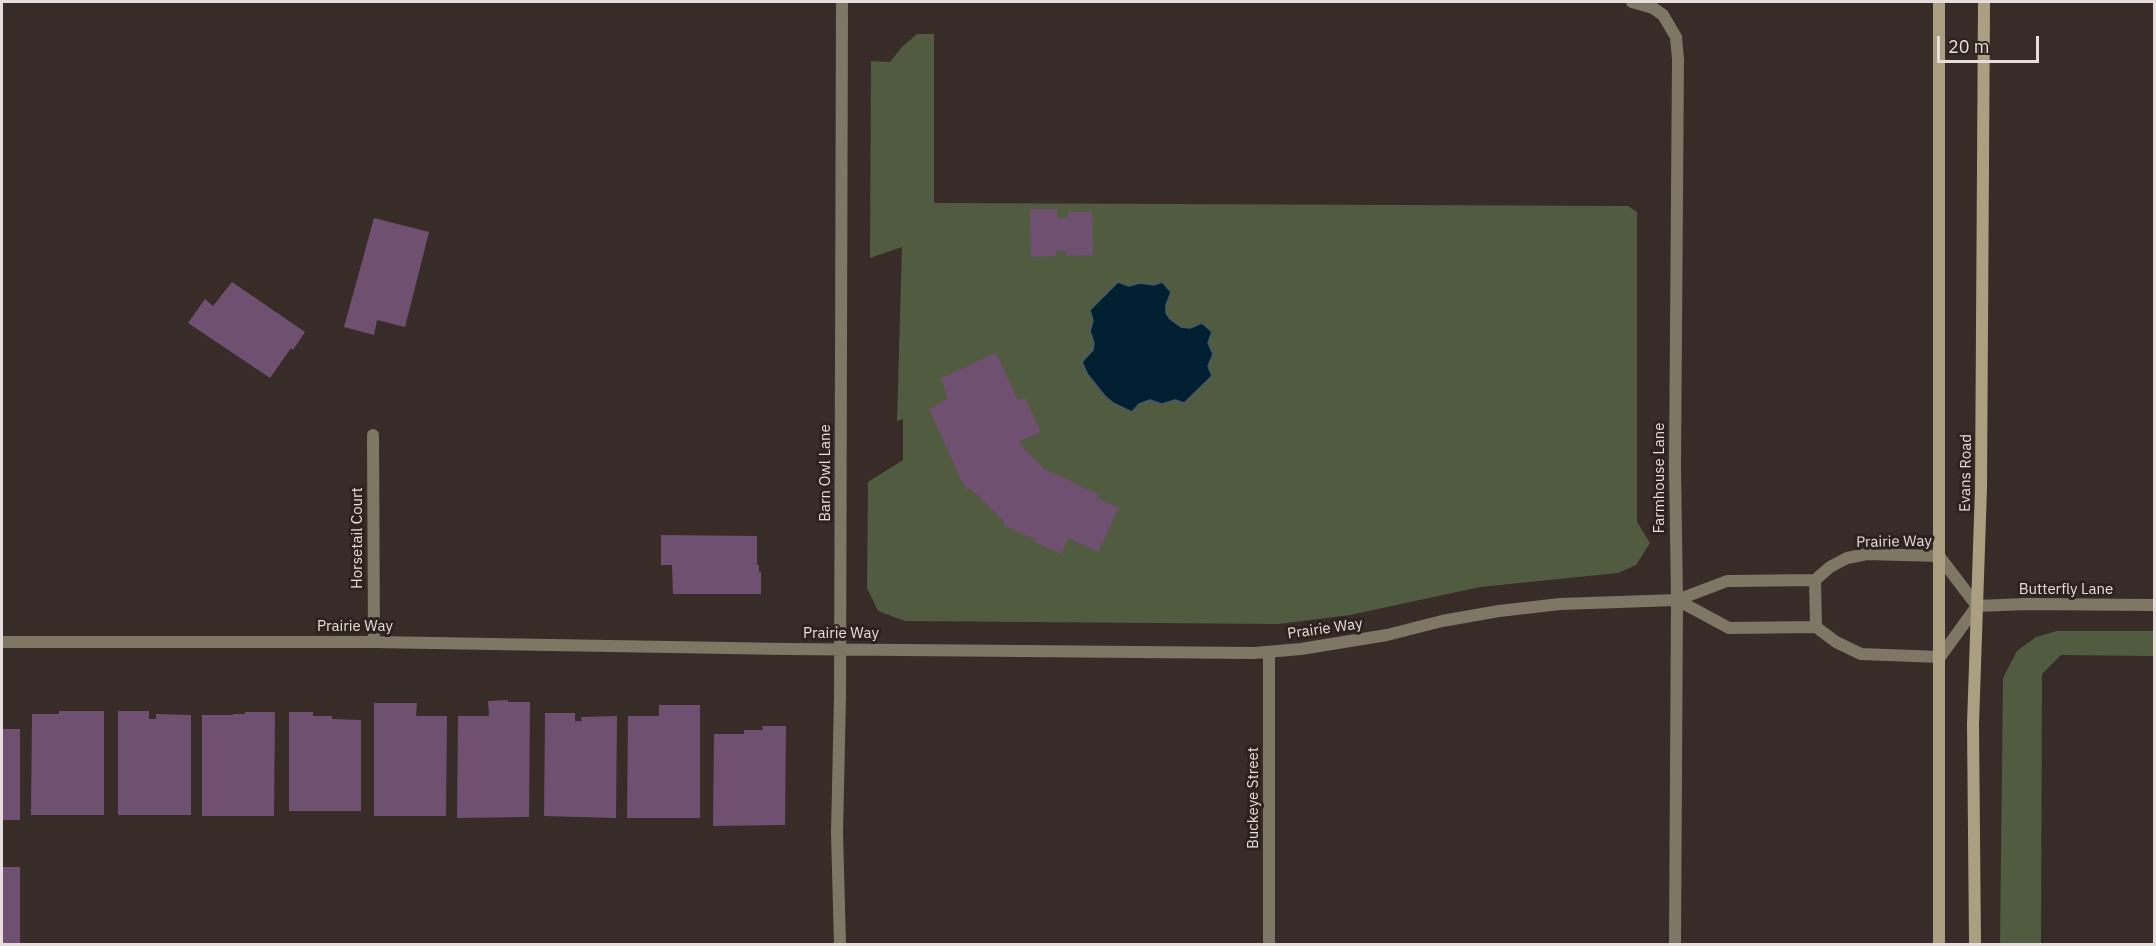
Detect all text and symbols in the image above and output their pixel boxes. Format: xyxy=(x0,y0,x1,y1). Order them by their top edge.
scale bar xyxy=(1940,24,2042,62)
text: 20 m xyxy=(1948,35,1990,58)
street label: Farmhouse Lane xyxy=(1651,422,1669,534)
street label: Barn Owl Lane xyxy=(817,424,835,522)
street label: Evans Road xyxy=(1956,434,1976,512)
street label: Horsetail Court xyxy=(349,487,367,589)
street label: Prairie Way xyxy=(1856,532,1932,552)
street label: Butterfly Lane xyxy=(2019,581,2113,599)
street label: Prairie Way xyxy=(1286,615,1364,643)
street label: Prairie Way xyxy=(317,618,393,636)
street label: Prairie Way xyxy=(803,625,879,643)
street label: Buckeye Street xyxy=(1245,747,1263,849)

